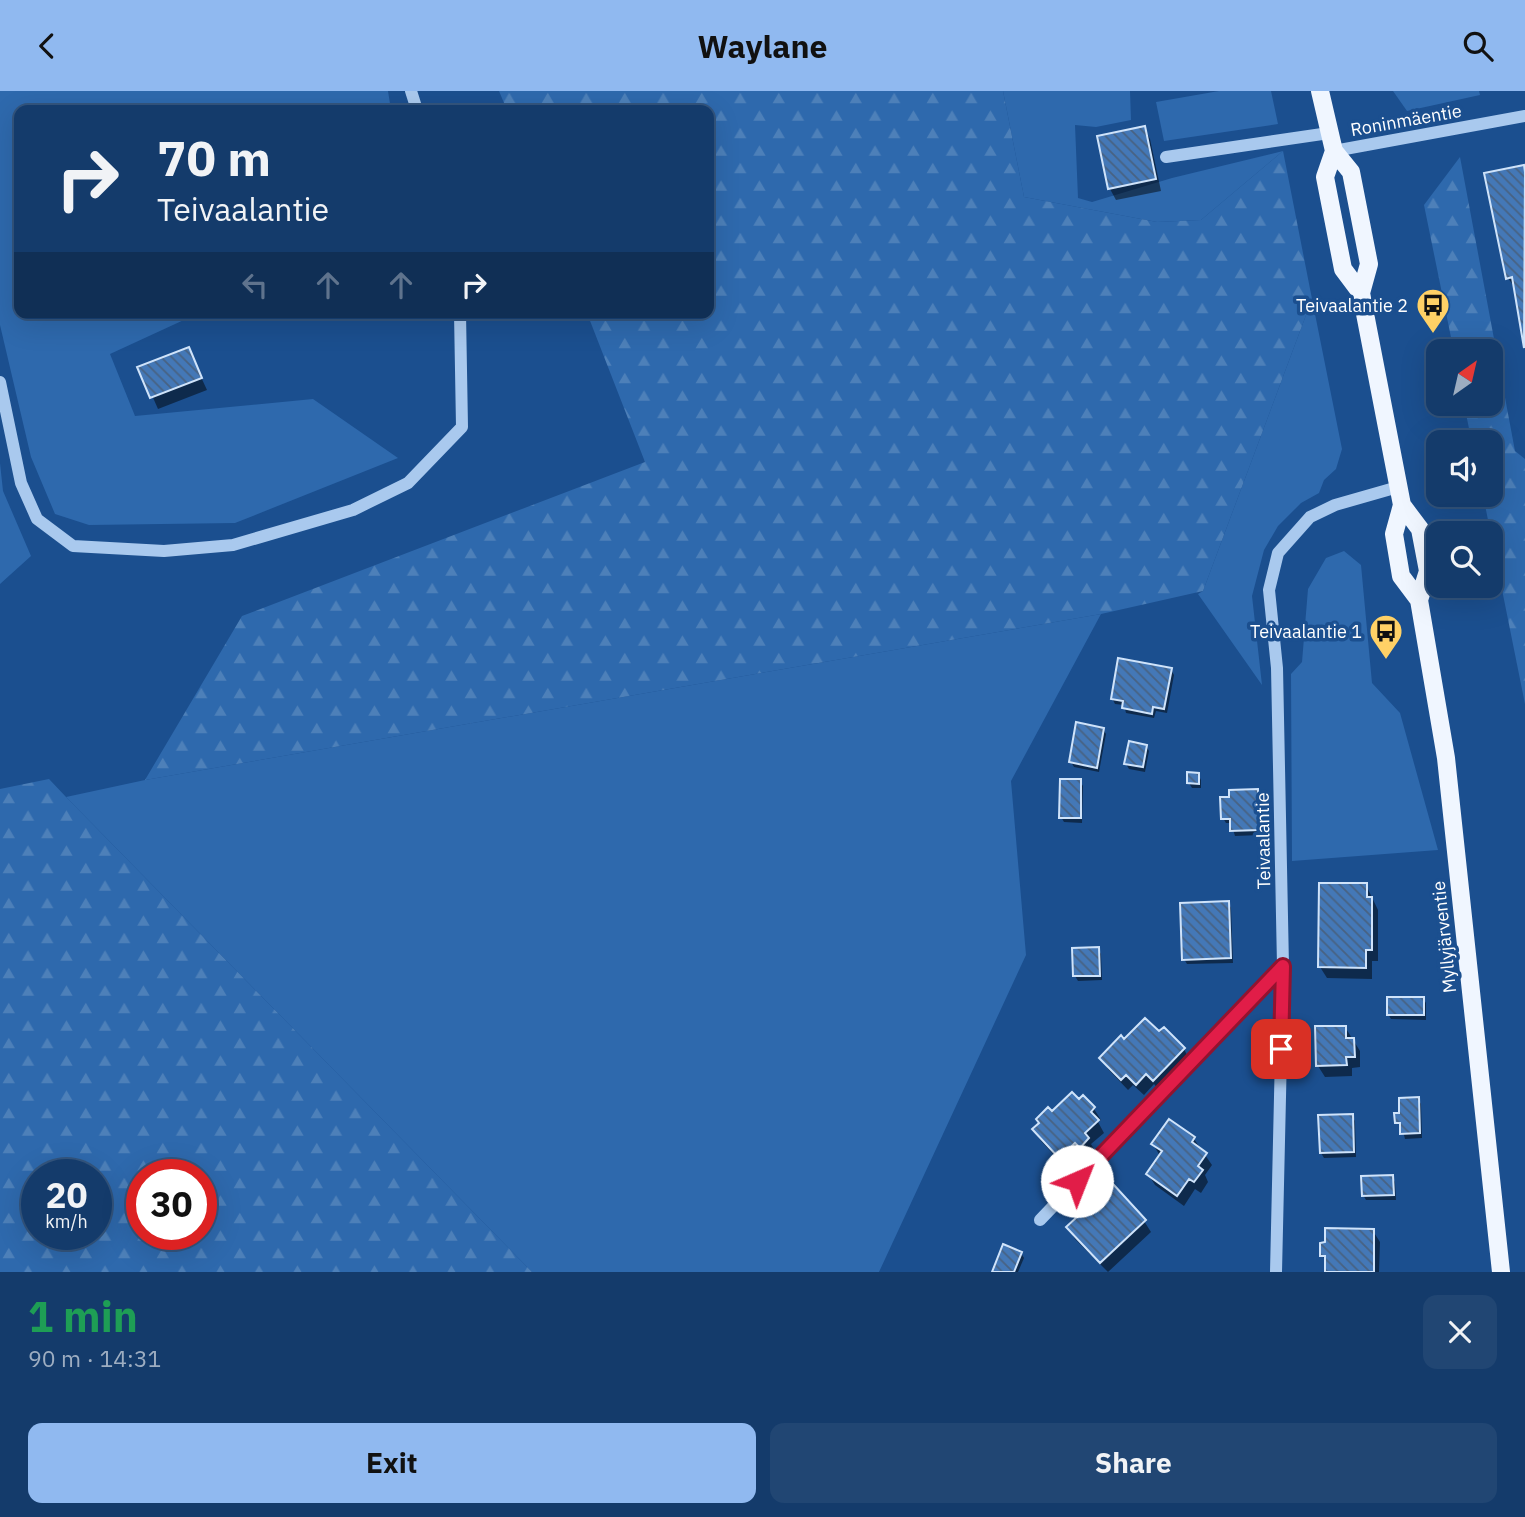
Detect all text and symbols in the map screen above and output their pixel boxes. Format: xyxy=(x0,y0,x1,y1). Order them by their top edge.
text: Waylane xyxy=(697,25,828,67)
icon: back xyxy=(28,27,66,65)
icon: search xyxy=(1459,27,1497,65)
street label: Roninmäentie xyxy=(1349,99,1463,141)
text: 70 m xyxy=(157,126,271,189)
icon: right xyxy=(42,133,133,224)
text: Teivaalantie xyxy=(157,188,329,230)
icon: left xyxy=(236,266,274,304)
icon: ahead xyxy=(309,266,347,304)
icon: ahead xyxy=(382,266,420,304)
icon: right xyxy=(455,266,493,304)
bus stop icon: Teivaalantie 2 xyxy=(1414,286,1452,335)
place label: Teivaalantie 2 xyxy=(1296,294,1408,317)
north arrow xyxy=(1426,339,1503,417)
map controls xyxy=(1426,339,1503,598)
button: sound xyxy=(1426,430,1503,507)
button: search xyxy=(1426,521,1503,598)
bus stop icon: Teivaalantie 1 xyxy=(1367,612,1405,661)
place label: Teivaalantie 1 xyxy=(1250,620,1362,643)
street label: Teivaalantie xyxy=(1251,792,1275,890)
street label: Myllyjärventie xyxy=(1427,880,1461,994)
pin xyxy=(1251,1019,1311,1079)
icon: arrive xyxy=(1262,1030,1300,1068)
position arrow xyxy=(1040,1144,1114,1218)
speed limit sign: 30 xyxy=(126,1159,217,1250)
text: 20 xyxy=(45,1172,88,1218)
text: km/h xyxy=(45,1210,88,1233)
text: 1 min xyxy=(28,1289,138,1344)
button: close xyxy=(1423,1295,1497,1369)
text: 90 m · 14:31 xyxy=(28,1343,161,1373)
button: Exit xyxy=(28,1423,756,1503)
button: Share xyxy=(770,1423,1497,1503)

